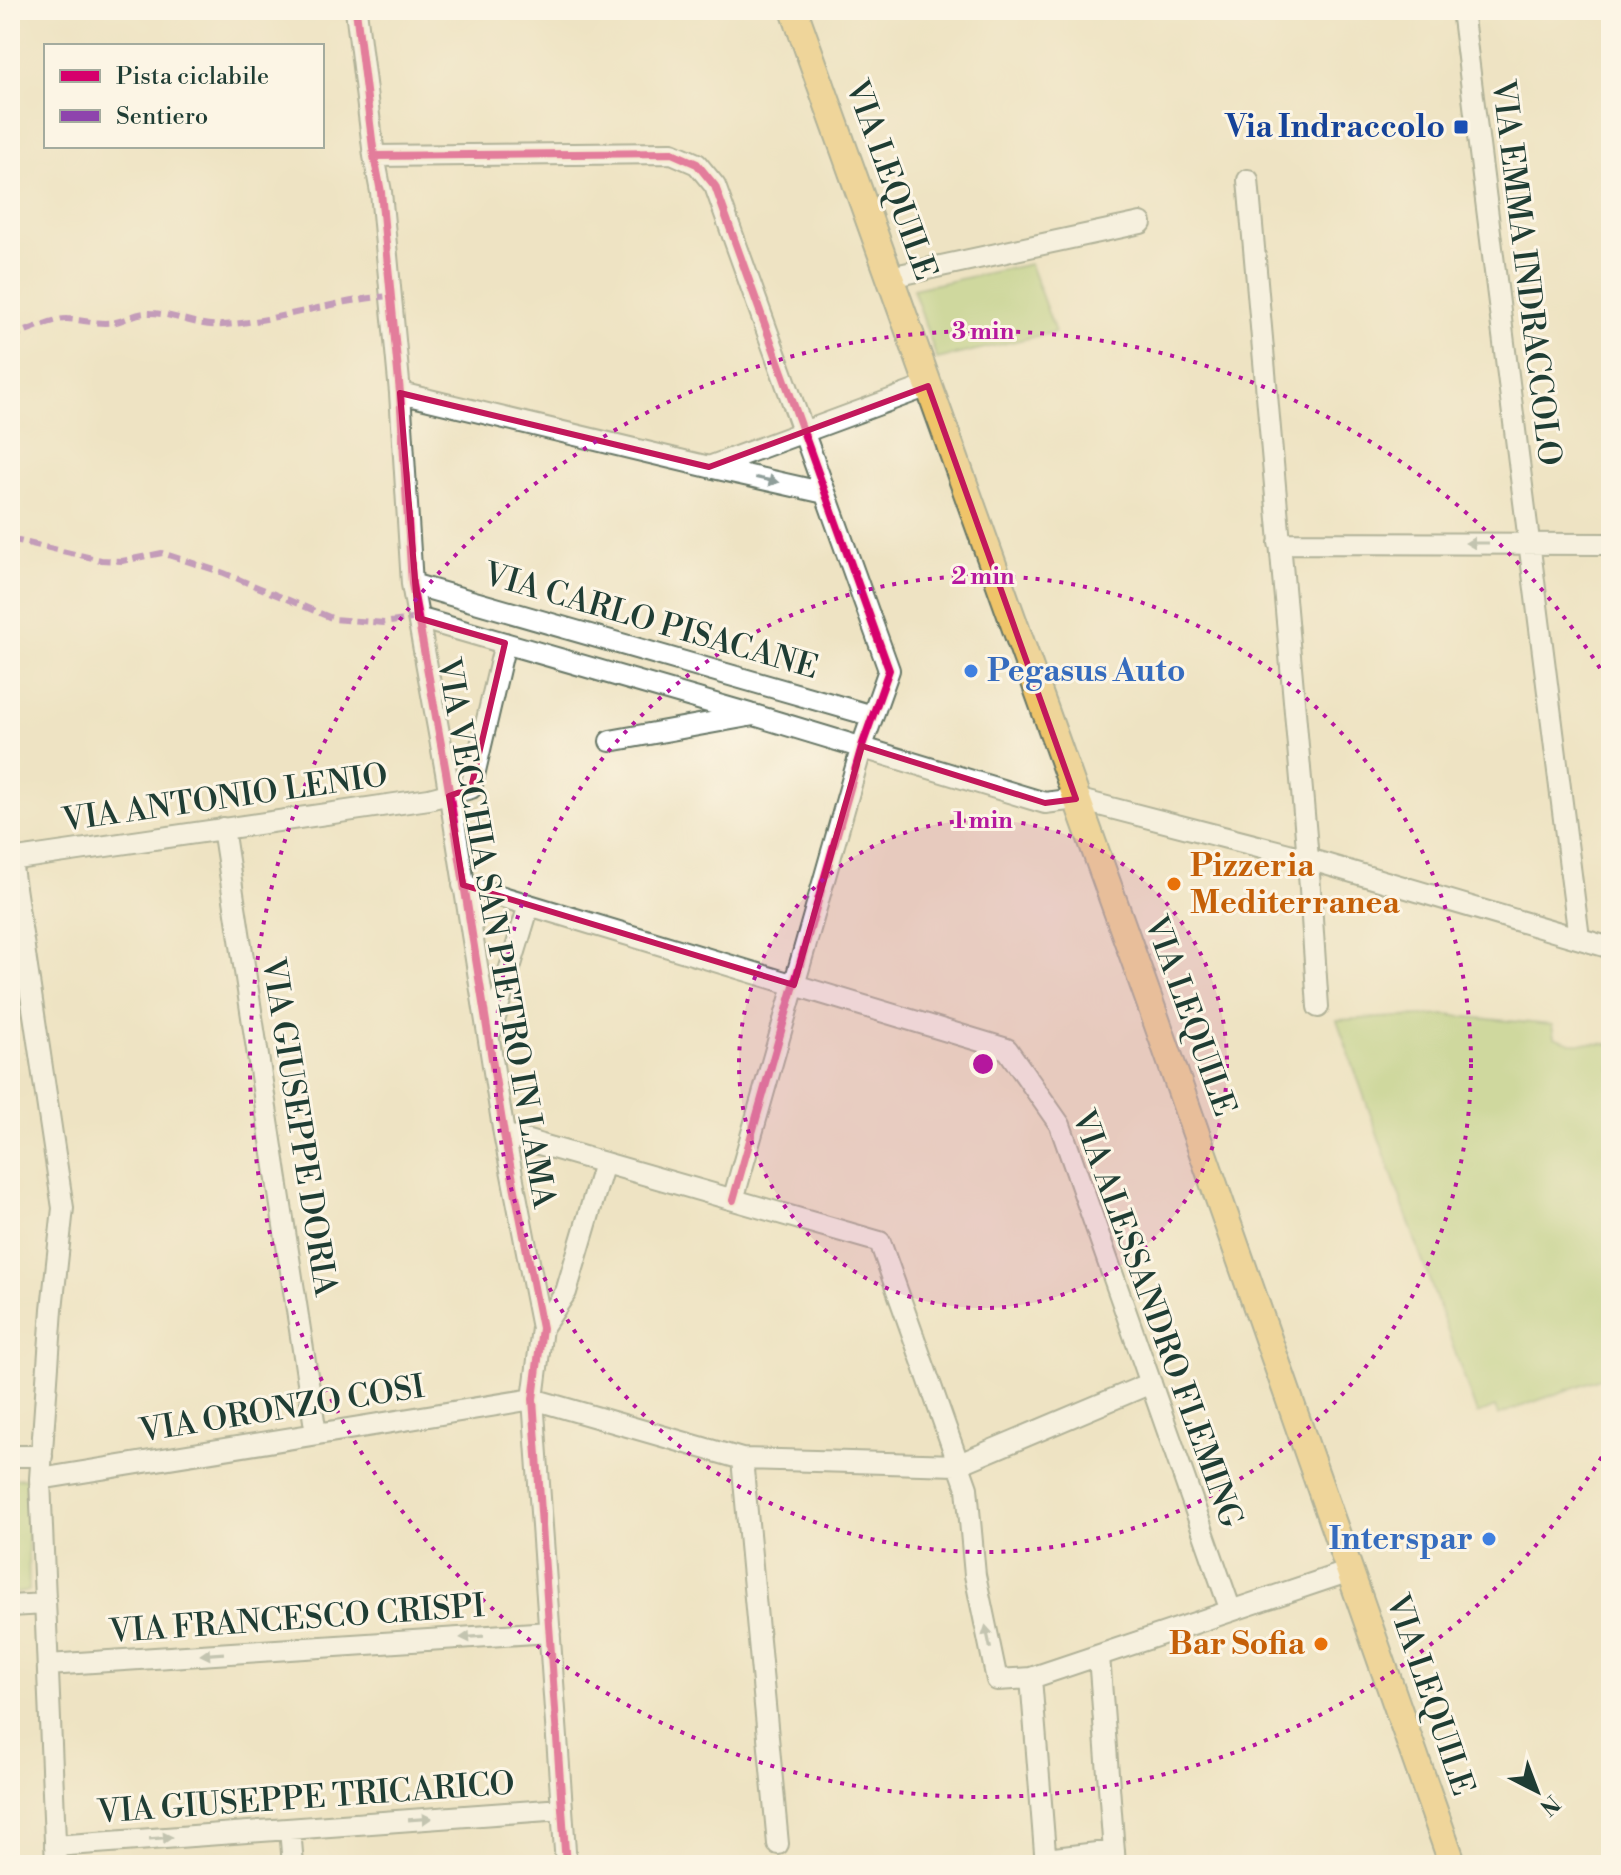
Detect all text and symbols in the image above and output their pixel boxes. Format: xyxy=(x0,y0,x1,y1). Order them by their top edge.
legend xyxy=(44,44,324,148)
text: Pista ciclabile xyxy=(116,62,269,92)
street label: VIA LEQUILE xyxy=(836,74,946,285)
street label: VIA EMMA INDRACCOLO xyxy=(1482,77,1570,468)
text: Sentiero xyxy=(116,102,208,132)
place label: Via Indraccolo xyxy=(1224,107,1445,147)
marker: Via Indraccolo xyxy=(1452,118,1470,136)
text: 3 min xyxy=(952,317,1015,347)
one-way arrow xyxy=(755,474,780,487)
one-way arrow xyxy=(1464,537,1489,549)
street label: VIA CARLO PISACANE xyxy=(478,554,823,688)
text: 2 min xyxy=(951,562,1015,592)
place label: Pegasus Auto xyxy=(987,651,1186,691)
street label: VIA VECCHIA SAN PIETRO IN LAMA xyxy=(428,654,564,1212)
marker: Pegasus Auto xyxy=(962,662,980,680)
street label: VIA ANTONIO LENIO xyxy=(59,755,390,841)
text: 1 min xyxy=(953,806,1013,836)
place label: Pizzeria Mediterranea xyxy=(1190,846,1401,923)
marker: Pizzeria Mediterranea xyxy=(1165,875,1183,893)
street label: VIA LEQUILE xyxy=(1135,910,1245,1121)
street label: VIA GIUSEPPE DORIA xyxy=(252,954,346,1300)
centre of rings xyxy=(969,1050,997,1078)
street label: VIA ALESSANDRO FLEMING xyxy=(1062,1104,1251,1534)
street label: VIA ORONZO COSI xyxy=(136,1367,427,1451)
place label: Interspar xyxy=(1329,1519,1473,1559)
marker: Interspar xyxy=(1480,1530,1498,1548)
street label: VIA FRANCESCO CRISPI xyxy=(107,1586,486,1652)
street label: VIA LEQUILE xyxy=(1377,1588,1483,1801)
place label: Bar Sofia xyxy=(1169,1624,1306,1664)
one-way arrow xyxy=(981,1625,994,1650)
one-way arrow xyxy=(459,1631,484,1644)
marker: Bar Sofia xyxy=(1312,1635,1330,1653)
one-way arrow xyxy=(199,1648,224,1661)
north arrow xyxy=(1497,1751,1577,1831)
street label: VIA GIUSEPPE TRICARICO xyxy=(95,1763,516,1833)
text: N xyxy=(1533,1789,1565,1821)
one-way arrow xyxy=(408,1812,433,1825)
one-way arrow xyxy=(149,1831,174,1844)

